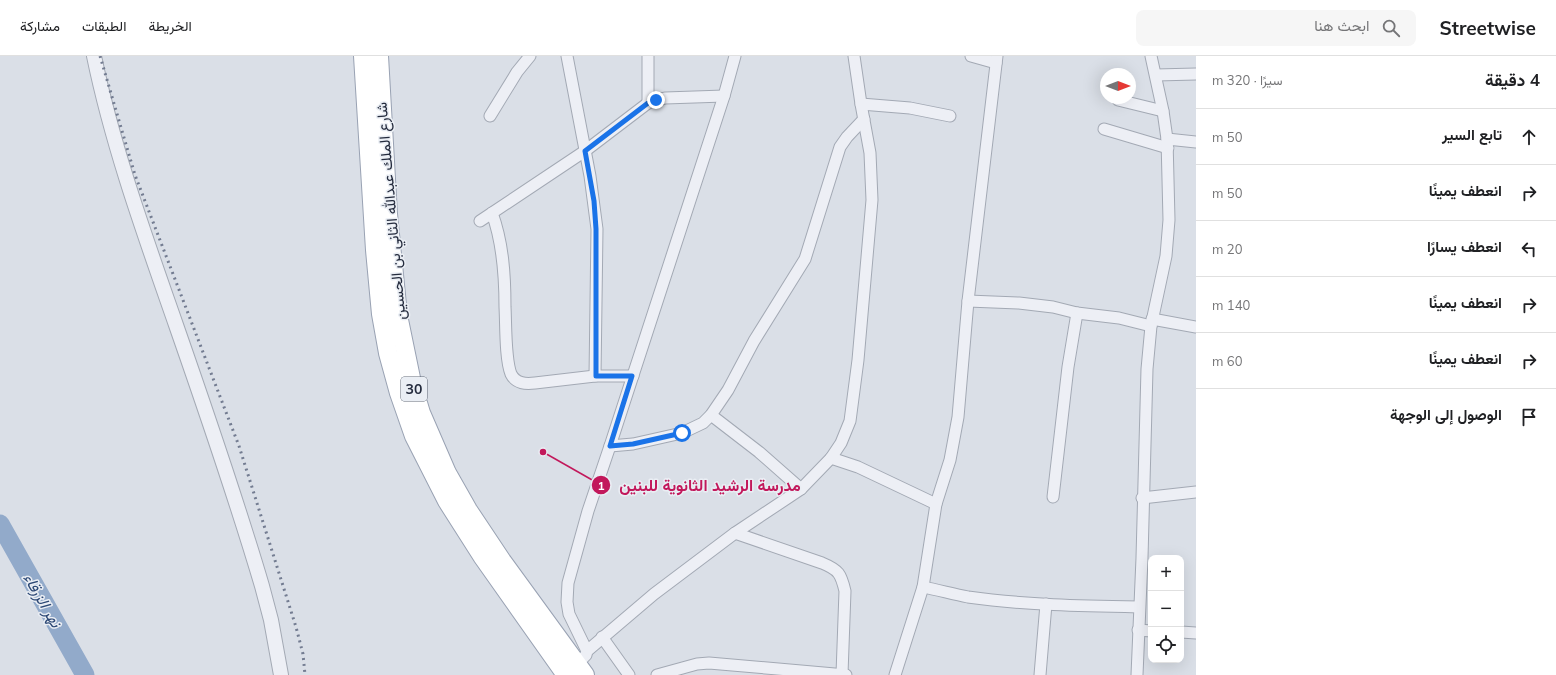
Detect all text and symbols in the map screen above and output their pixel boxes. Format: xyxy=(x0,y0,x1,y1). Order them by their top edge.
search box xyxy=(1136,10,1416,46)
text: ابحث هنا xyxy=(1314,16,1370,35)
text: Streetwise xyxy=(1440,16,1536,40)
text: مشاركة xyxy=(20,17,60,35)
text: الطبقات xyxy=(82,17,126,35)
text: الخريطة xyxy=(148,17,192,35)
icon: search xyxy=(1380,17,1402,39)
north arrow xyxy=(1100,68,1136,104)
text: 4 دقيقة xyxy=(1485,69,1540,90)
text: سيرًا · 320 m xyxy=(1212,72,1283,88)
route end xyxy=(647,91,665,109)
street label: شارع الملك عبدالله الثاني بن الحسين xyxy=(371,101,413,321)
text: تابع السير xyxy=(1442,125,1502,144)
icon: ahead xyxy=(1518,126,1540,148)
text: 50 m xyxy=(1212,129,1242,145)
text: انعطف يمينًا xyxy=(1429,181,1502,200)
icon: right xyxy=(1518,182,1540,204)
text: 50 m xyxy=(1212,185,1242,201)
text: انعطف يسارًا xyxy=(1427,237,1502,256)
icon: left xyxy=(1518,238,1540,260)
text: 20 m xyxy=(1212,241,1242,257)
text: انعطف يمينًا xyxy=(1429,293,1502,312)
icon: right xyxy=(1518,294,1540,316)
text: 140 m xyxy=(1212,297,1250,313)
text: انعطف يمينًا xyxy=(1429,349,1502,368)
icon: right xyxy=(1518,350,1540,372)
text: 60 m xyxy=(1212,353,1242,369)
road number: 30 xyxy=(401,377,427,401)
text: الوصول إلى الوجهة xyxy=(1390,405,1502,424)
icon: arrive xyxy=(1518,406,1540,428)
route start xyxy=(673,424,691,442)
callout: مدرسة الرشيد الثانوية للبنين xyxy=(591,471,808,499)
text: مدرسة الرشيد الثانوية للبنين xyxy=(619,475,801,496)
text: 1 xyxy=(597,478,605,493)
map controls xyxy=(1148,555,1184,663)
button: + xyxy=(1148,555,1184,591)
water label: نهر الزرقاء xyxy=(19,569,67,633)
button: − xyxy=(1148,591,1184,627)
button: locate xyxy=(1148,627,1184,663)

